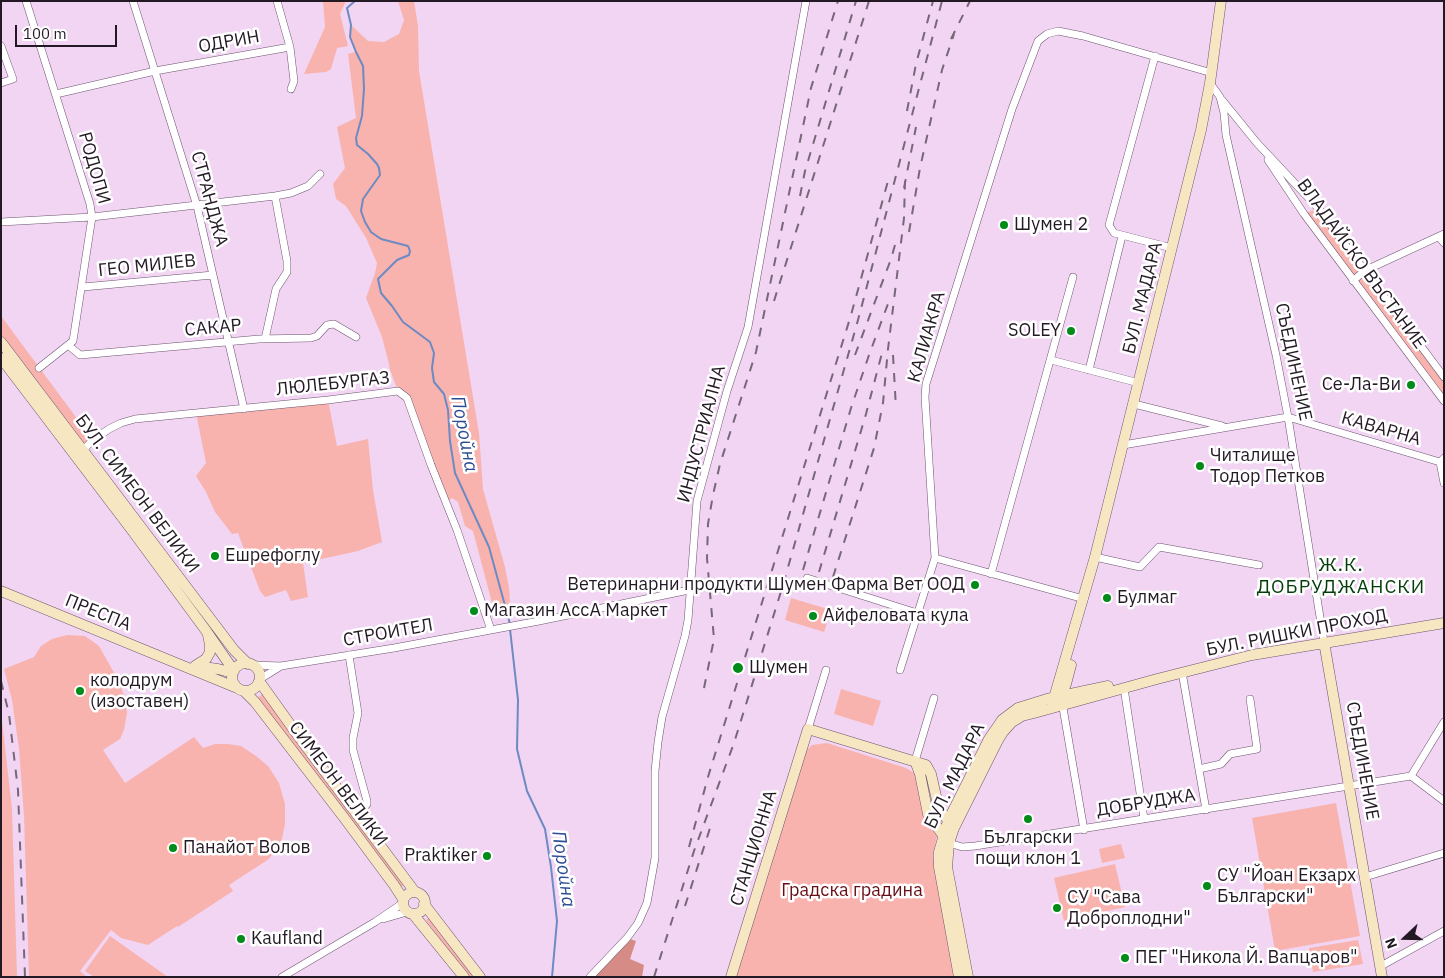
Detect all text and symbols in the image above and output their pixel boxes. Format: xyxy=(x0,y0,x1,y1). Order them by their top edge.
scale bar xyxy=(18,15,120,47)
text: 100 m xyxy=(23,24,67,43)
street label: ОДРИН xyxy=(197,26,261,58)
street label: РОДОПИ xyxy=(73,130,115,206)
street label: СТРАНДЖА xyxy=(186,149,232,249)
street label: ВЛАДАЙСКО ВЪСТАНИЕ xyxy=(1292,175,1430,353)
place label: Шумен 2 xyxy=(1014,214,1088,236)
marker: Шумен 2 xyxy=(998,219,1010,231)
street label: БУЛ. МАДАРА xyxy=(1119,240,1167,356)
street label: ГЕО МИЛЕВ xyxy=(97,250,197,282)
street label: КАЛИАКРА xyxy=(904,289,950,385)
street label: СЪЕДИНЕНИЕ xyxy=(1270,301,1316,423)
street label: САКАР xyxy=(184,315,242,341)
place label: SOLEY xyxy=(1008,320,1061,342)
marker: SOLEY xyxy=(1065,325,1077,337)
street label: ИНДУСТРИАЛНА xyxy=(673,363,731,505)
street label: ЛЮЛЕБУРГАЗ xyxy=(275,367,391,401)
place label: Се-Ла-Ви xyxy=(1322,374,1401,396)
marker: Се-Ла-Ви xyxy=(1405,379,1417,391)
water label: Поройна xyxy=(445,394,483,474)
street label: КАВАРНА xyxy=(1339,407,1423,451)
street label: БУЛ. СИМЕОН ВЕЛИКИ xyxy=(70,410,204,578)
place label: Читалище Тодор Петков xyxy=(1210,445,1325,488)
marker: Читалище Тодор Петков xyxy=(1194,460,1206,472)
place label: Ешрефоглу xyxy=(225,545,320,567)
marker: Ешрефоглу xyxy=(209,550,221,562)
district label: Ж.К. ДОБРУДЖАНСКИ xyxy=(1255,555,1427,599)
place label: Ветеринарни продукти Шумен Фарма Вет ООД xyxy=(567,574,965,596)
marker: Ветеринарни продукти Шумен Фарма Вет ООД xyxy=(969,579,981,591)
place label: Булмаг xyxy=(1117,587,1177,609)
street label: ПРЕСПА xyxy=(62,590,134,636)
marker: Булмаг xyxy=(1101,592,1113,604)
place label: Магазин АссА Маркет xyxy=(484,600,668,622)
marker: Магазин АссА Маркет xyxy=(468,605,480,617)
place label: Айфеловата кула xyxy=(823,605,969,627)
street label: БУЛ. РИШКИ ПРОХОД xyxy=(1205,605,1389,661)
marker: Айфеловата кула xyxy=(807,610,819,622)
street label: СТРОИТЕЛ xyxy=(341,614,435,652)
place label: Шумен xyxy=(749,657,808,679)
marker: Шумен xyxy=(731,661,745,675)
place label: колодрум (изоставен) xyxy=(90,670,189,712)
marker: колодрум (изоставен) xyxy=(74,685,86,697)
street label: СЪЕДИНЕНИЕ xyxy=(1341,700,1383,822)
street label: СИМЕОН ВЕЛИКИ xyxy=(284,717,392,851)
street label: БУЛ. МАДАРА xyxy=(920,720,990,832)
street label: ДОБРУДЖА xyxy=(1095,785,1197,821)
street label: СТАНЦИОННА xyxy=(726,787,782,909)
marker: Български пощи клон 1 xyxy=(1022,813,1034,825)
place label: Български пощи клон 1 xyxy=(975,827,1081,870)
water label: Поройна xyxy=(546,829,580,909)
place label: Панайот Волов xyxy=(183,837,311,859)
marker: Панайот Волов xyxy=(167,842,179,854)
place label: Praktiker xyxy=(404,845,477,867)
marker: Praktiker xyxy=(481,850,493,862)
place label: СУ "Йоан Екзарх Български" xyxy=(1217,865,1356,908)
park label: Градска градина xyxy=(781,880,923,902)
marker: СУ "Йоан Екзарх Български" xyxy=(1201,880,1213,892)
place label: СУ "Сава Доброплодни" xyxy=(1067,887,1191,930)
marker: СУ "Сава Доброплодни" xyxy=(1051,902,1063,914)
north arrow xyxy=(1380,913,1430,963)
place label: Kaufland xyxy=(251,928,323,950)
marker: Kaufland xyxy=(235,933,247,945)
text: N xyxy=(1381,935,1401,951)
place label: ПЕГ "Никола Й. Вапцаров" xyxy=(1135,947,1357,969)
marker: ПЕГ "Никола Й. Вапцаров" xyxy=(1119,952,1131,964)

